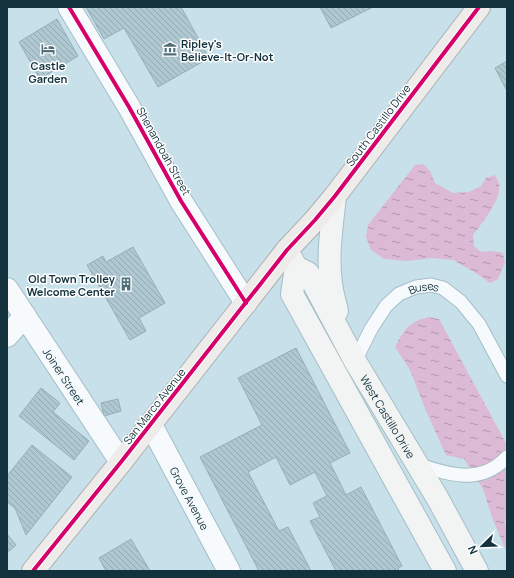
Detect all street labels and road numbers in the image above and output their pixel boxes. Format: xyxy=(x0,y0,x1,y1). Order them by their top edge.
street label: South Castillo Drive xyxy=(342,80,414,169)
street label: Shenandoah Street xyxy=(133,104,195,198)
street label: Buses xyxy=(406,277,441,297)
street label: Joiner Street xyxy=(40,344,89,407)
street label: San Marco Avenue xyxy=(119,364,189,447)
street label: West Castillo Drive xyxy=(357,372,419,461)
street label: Grove Avenue xyxy=(167,464,213,533)

